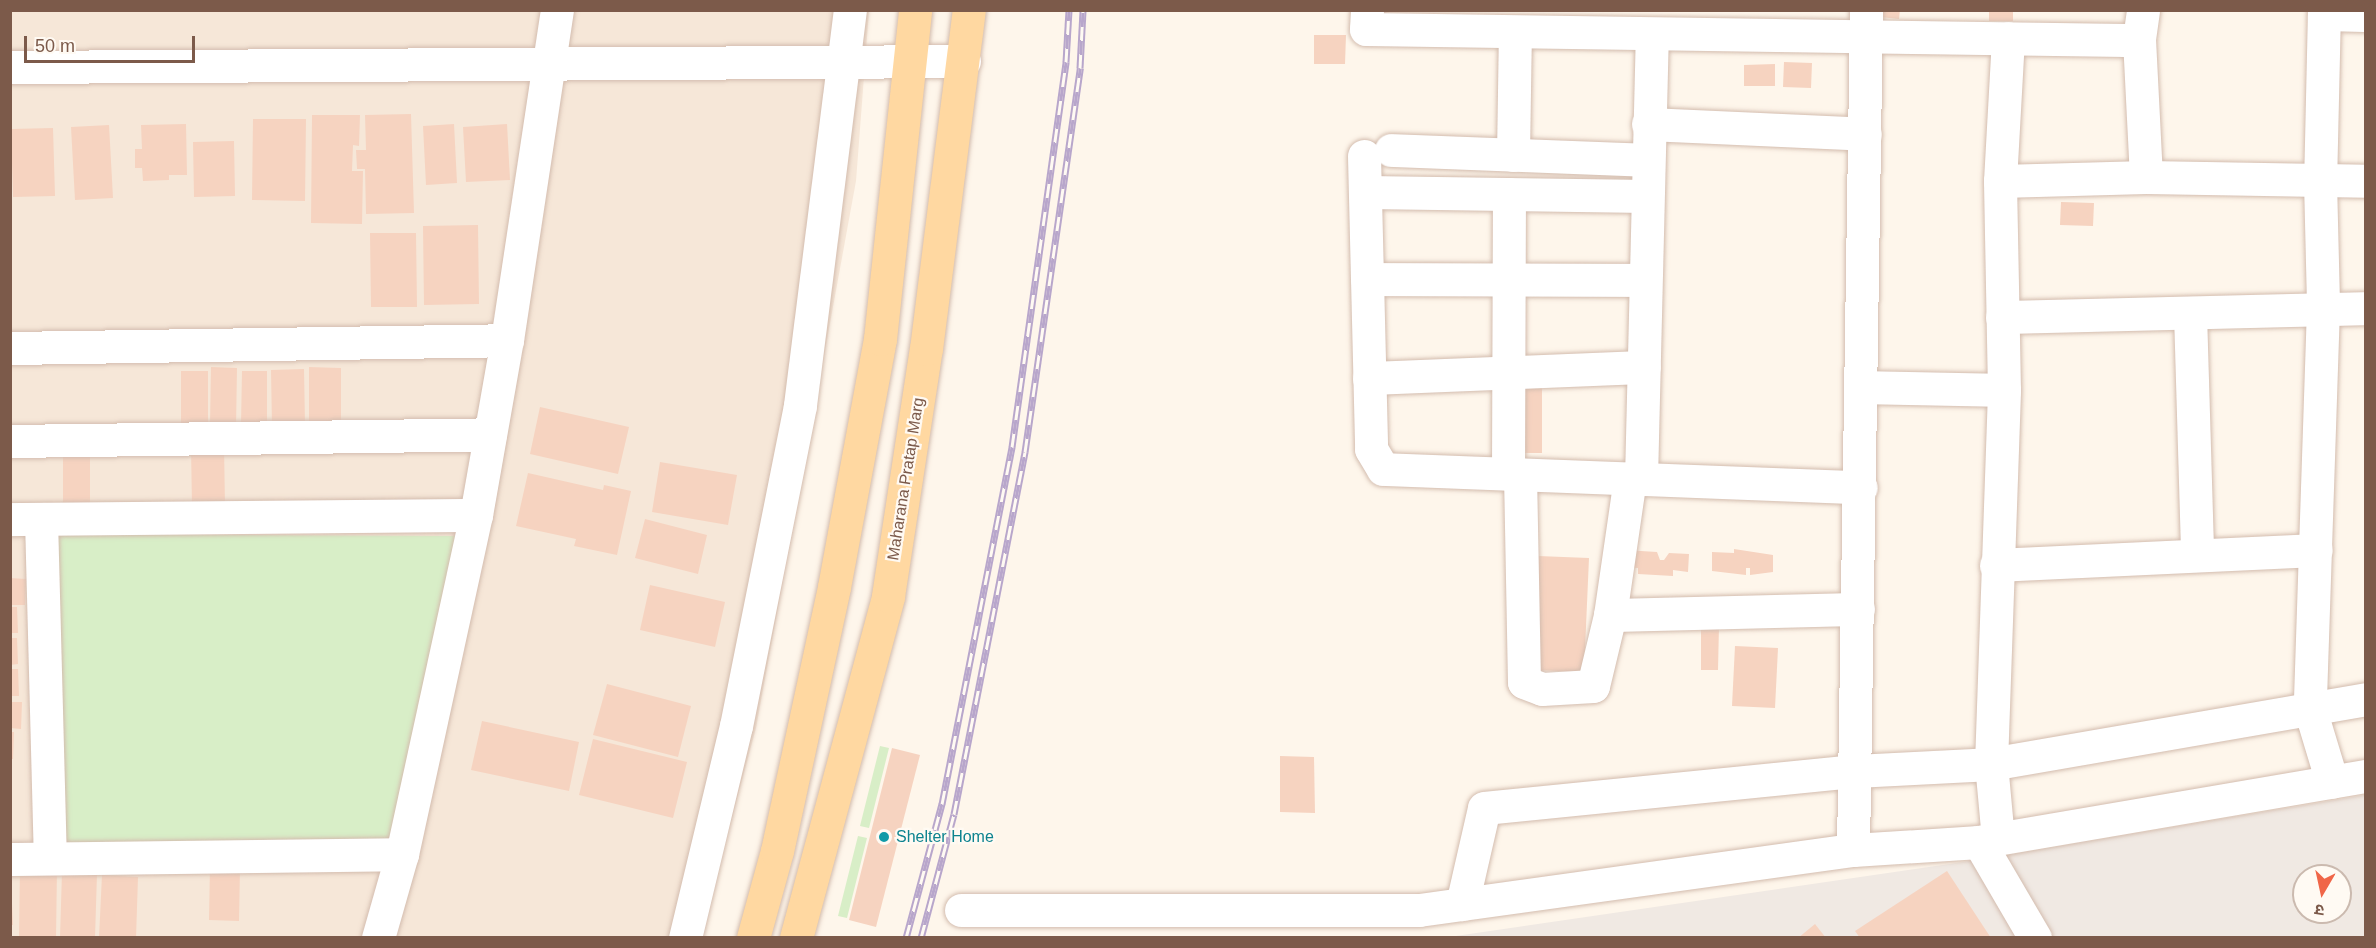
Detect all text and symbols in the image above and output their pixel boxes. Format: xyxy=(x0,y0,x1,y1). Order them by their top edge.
scale bar xyxy=(27,24,198,62)
text: 50 m xyxy=(35,36,75,56)
street label: Maharana Pratap Marg xyxy=(884,396,928,562)
place label: Shelter Home xyxy=(896,827,994,847)
marker: Shelter Home xyxy=(877,830,891,844)
north arrow xyxy=(2292,864,2352,924)
text: उ xyxy=(2313,901,2325,919)

